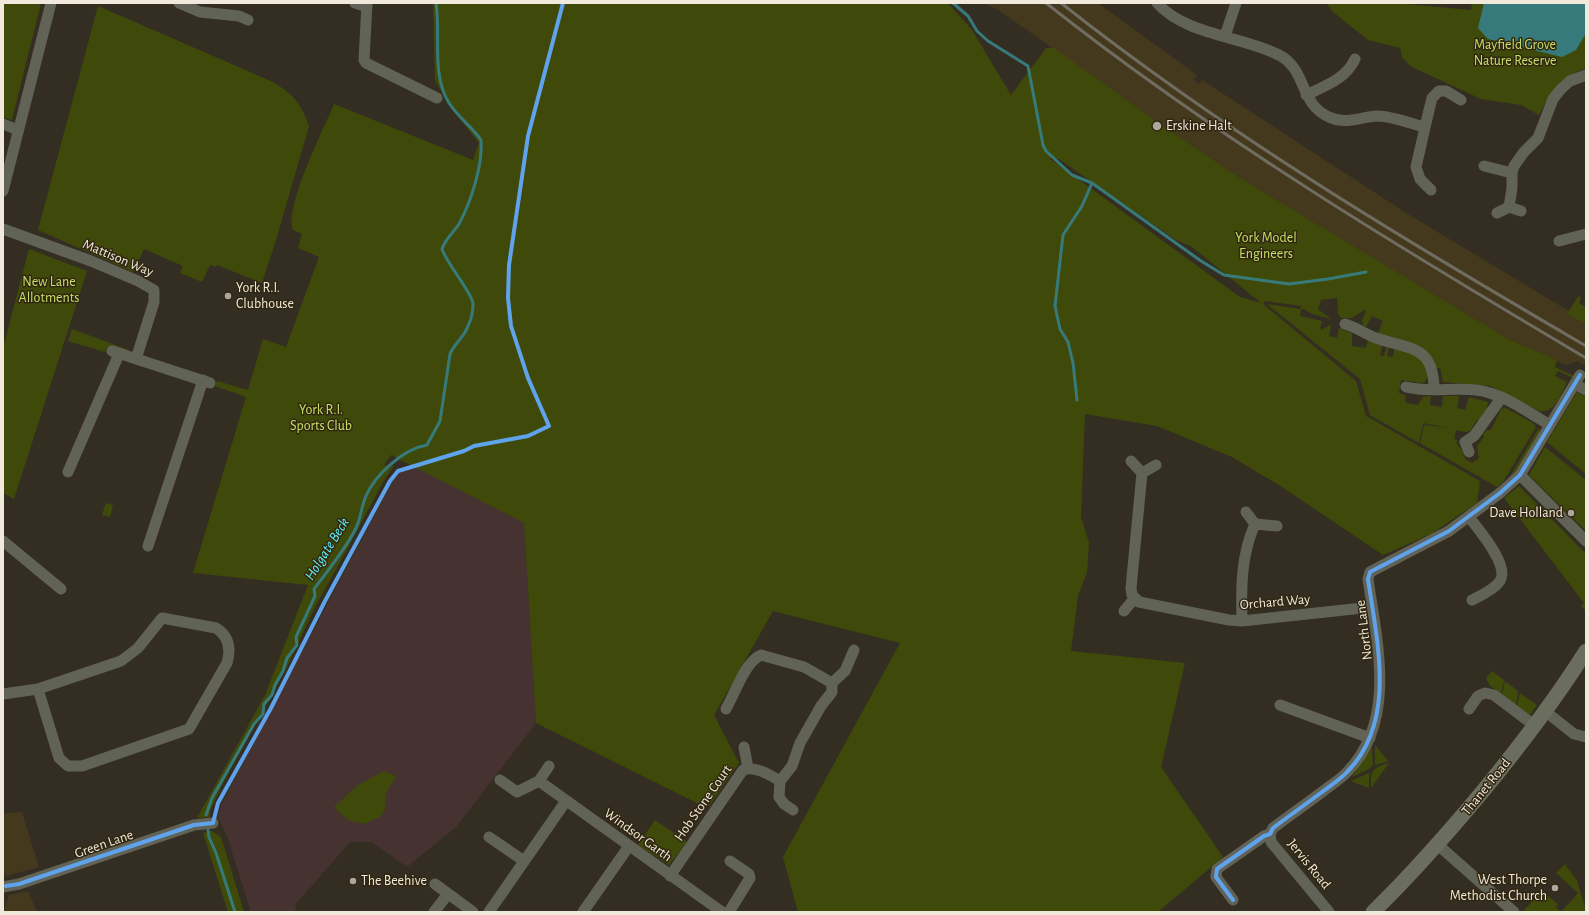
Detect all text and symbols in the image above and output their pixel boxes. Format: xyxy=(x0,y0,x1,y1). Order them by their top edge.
park label: Mayfield Grove Nature Reserve xyxy=(1474,37,1556,70)
place label: Erskine Halt xyxy=(1166,118,1232,134)
marker: Erskine Halt xyxy=(1151,120,1163,132)
park label: York Model Engineers xyxy=(1235,230,1297,262)
street label: Mattison Way xyxy=(80,236,156,280)
park label: New Lane Allotments xyxy=(19,274,79,306)
place label: York R.I. Clubhouse xyxy=(236,280,294,312)
marker: York R.I. Clubhouse xyxy=(223,291,233,301)
park label: York R.I. Sports Club xyxy=(290,402,352,434)
place label: Dave Holland xyxy=(1489,505,1563,521)
marker: Dave Holland xyxy=(1566,508,1576,518)
water label: Holgate Beck xyxy=(301,514,353,584)
street label: Orchard Way xyxy=(1239,591,1311,613)
street label: North Lane xyxy=(1352,599,1376,661)
street label: Thanet Road xyxy=(1458,755,1514,819)
street label: Hob Stone Court xyxy=(671,762,735,844)
street label: Windsor Garth xyxy=(601,805,675,865)
street label: Green Lane xyxy=(72,826,136,862)
street label: Jervis Road xyxy=(1284,835,1334,893)
place label: West Thorpe Methodist Church xyxy=(1450,872,1547,904)
place label: The Beehive xyxy=(361,873,427,889)
marker: The Beehive xyxy=(348,876,358,886)
marker: West Thorpe Methodist Church xyxy=(1550,883,1560,893)

